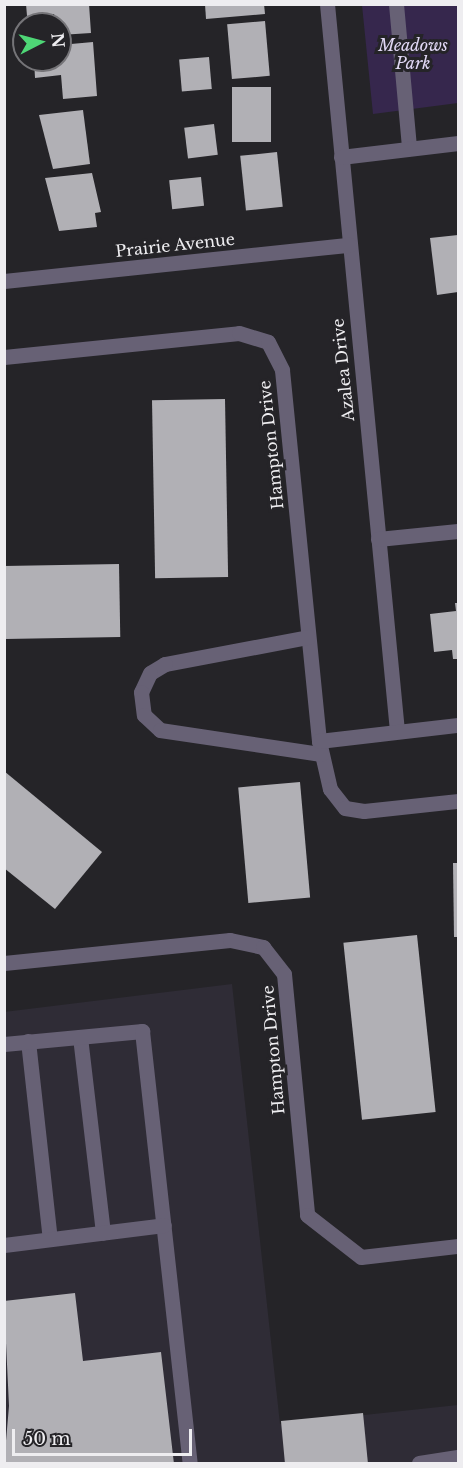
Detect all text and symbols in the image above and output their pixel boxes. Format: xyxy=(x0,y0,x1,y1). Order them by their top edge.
north arrow xyxy=(12,12,72,72)
text: N xyxy=(47,32,69,49)
park label: Meadows Park xyxy=(378,35,448,73)
street label: Prairie Avenue xyxy=(114,229,236,261)
street label: Azalea Drive xyxy=(328,317,358,423)
street label: Hampton Drive xyxy=(255,380,287,510)
street label: Hampton Drive xyxy=(258,985,288,1115)
scale bar xyxy=(15,1417,195,1455)
text: 50 m xyxy=(23,1428,71,1450)

